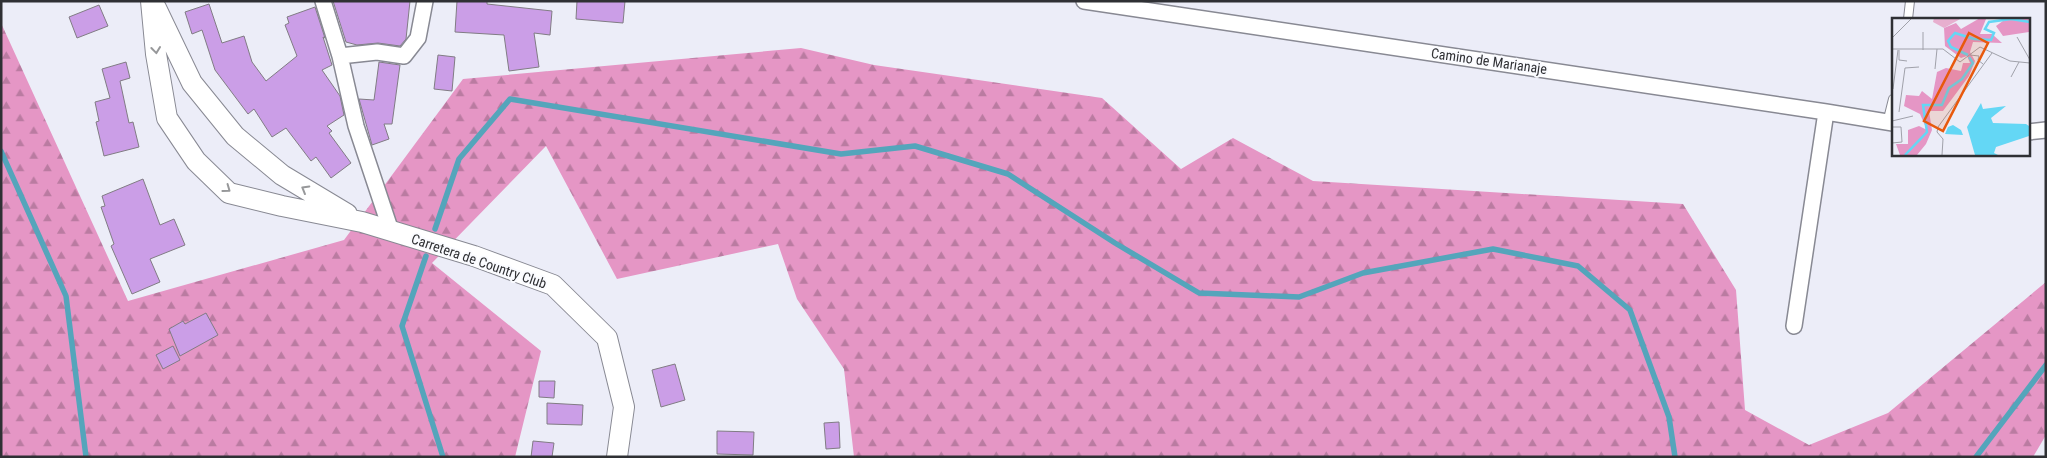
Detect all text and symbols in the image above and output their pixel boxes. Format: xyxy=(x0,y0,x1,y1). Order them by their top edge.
inset map xyxy=(1892,18,2030,155)
street label: Camino de Marianaje xyxy=(1430,45,1548,77)
one-way arrow xyxy=(150,46,161,54)
one-way arrow xyxy=(221,183,231,192)
one-way arrow xyxy=(301,185,310,195)
street label: Carretera de Country Club xyxy=(409,230,549,292)

